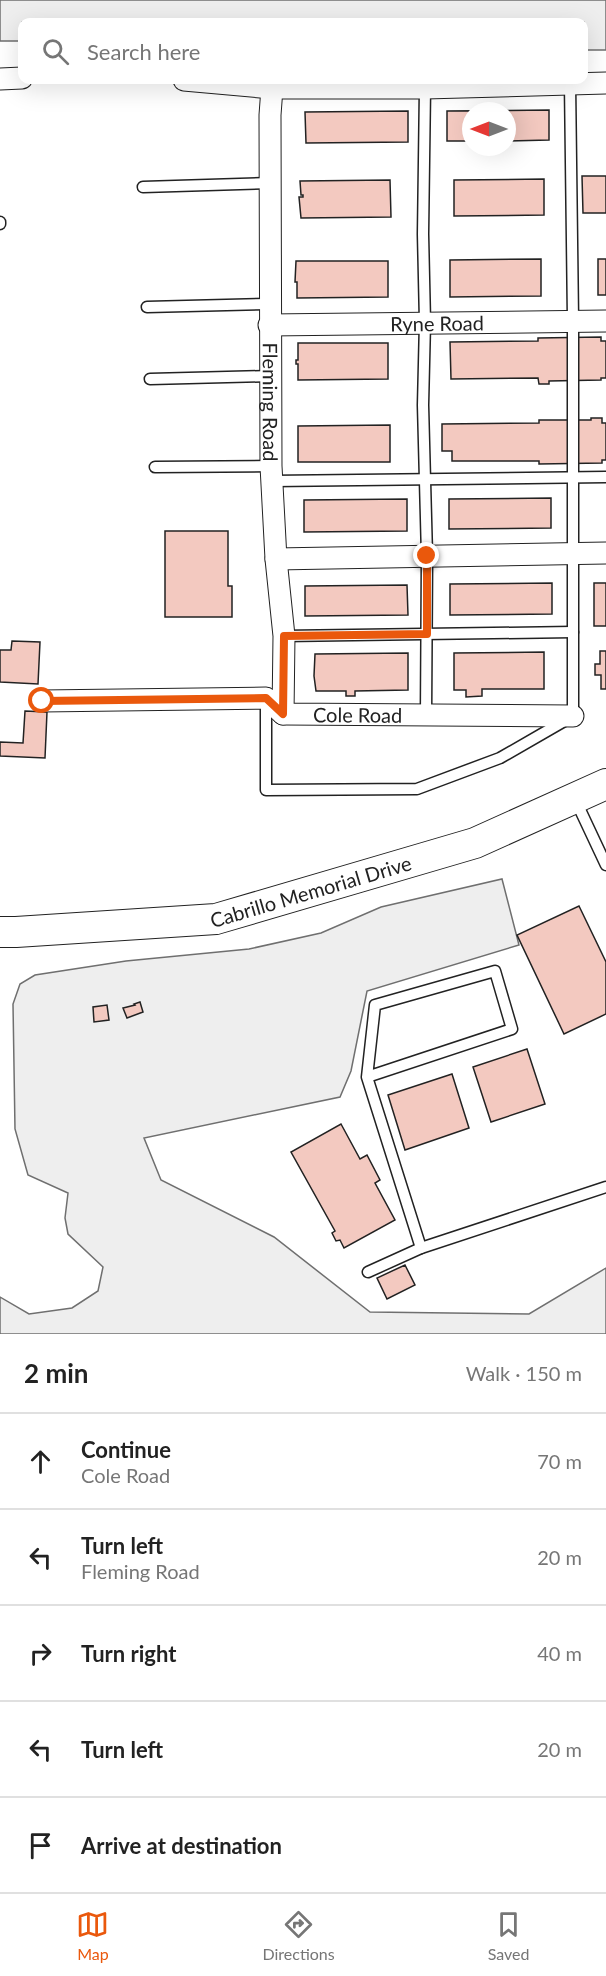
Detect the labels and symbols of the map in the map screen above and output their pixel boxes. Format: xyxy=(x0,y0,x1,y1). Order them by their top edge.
north arrow xyxy=(462,102,516,156)
street label: Ryne Road xyxy=(390,310,484,336)
street label: Fleming Road xyxy=(259,342,283,461)
route end xyxy=(413,542,439,568)
route start xyxy=(28,687,54,713)
street label: Cole Road xyxy=(313,702,402,727)
street label: Cabrillo Memorial Drive xyxy=(207,850,414,932)

